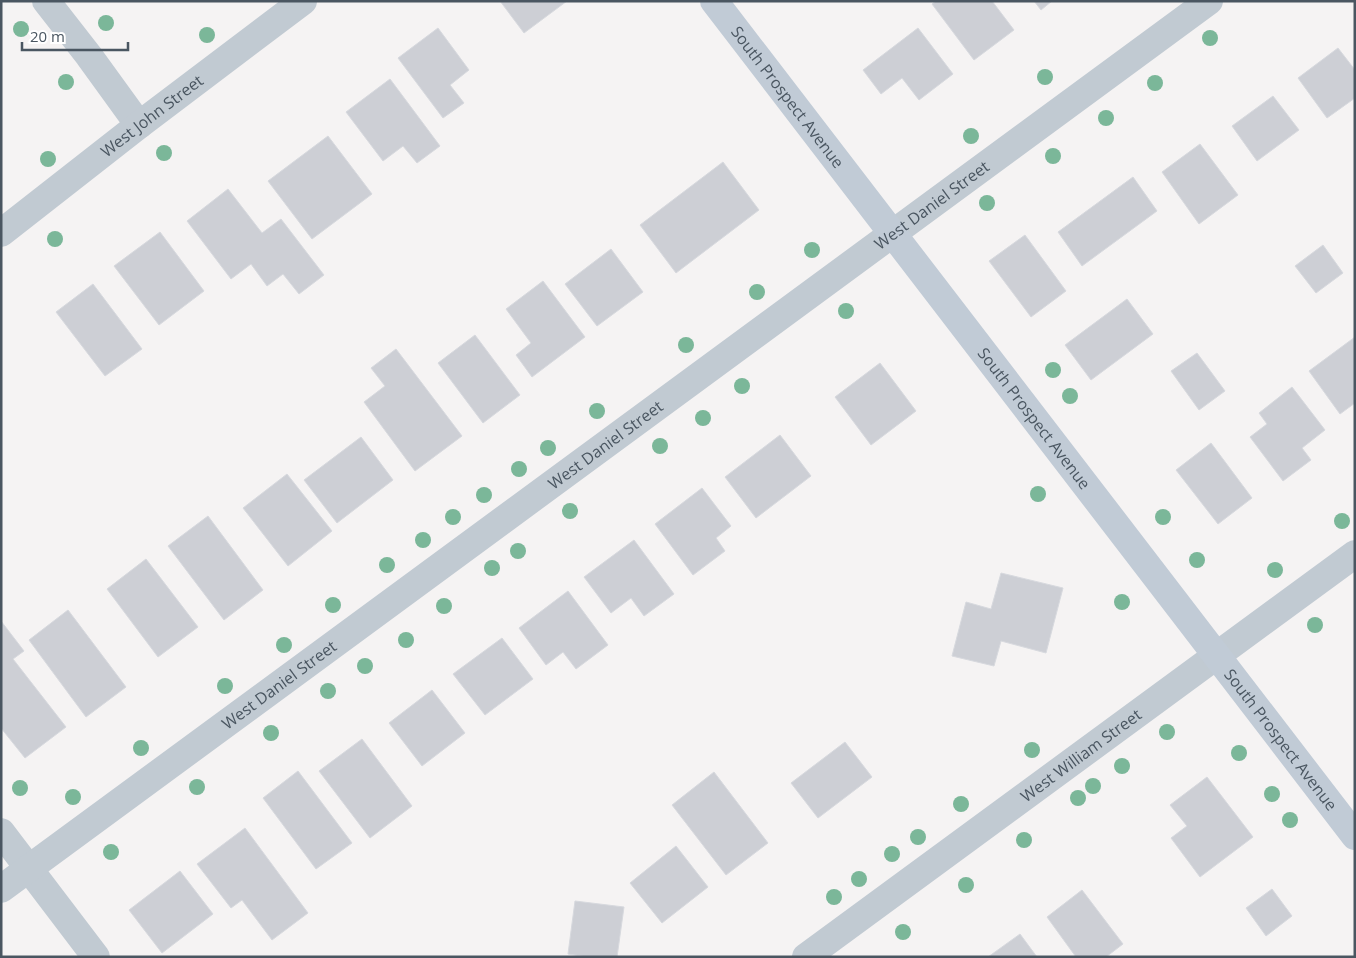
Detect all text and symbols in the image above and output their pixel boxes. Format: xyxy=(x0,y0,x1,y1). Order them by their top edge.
scale bar xyxy=(22,20,129,52)
street label: South Prospect Avenue xyxy=(726,22,849,172)
text: 20 m xyxy=(30,26,65,46)
street label: West John Street xyxy=(96,69,208,162)
street label: West Daniel Street xyxy=(870,155,994,254)
street label: South Prospect Avenue xyxy=(973,343,1096,494)
street label: West Daniel Street xyxy=(543,395,667,494)
street label: West Daniel Street xyxy=(217,635,341,734)
street label: South Prospect Avenue xyxy=(1219,664,1342,815)
street label: West William Street xyxy=(1016,703,1146,807)

